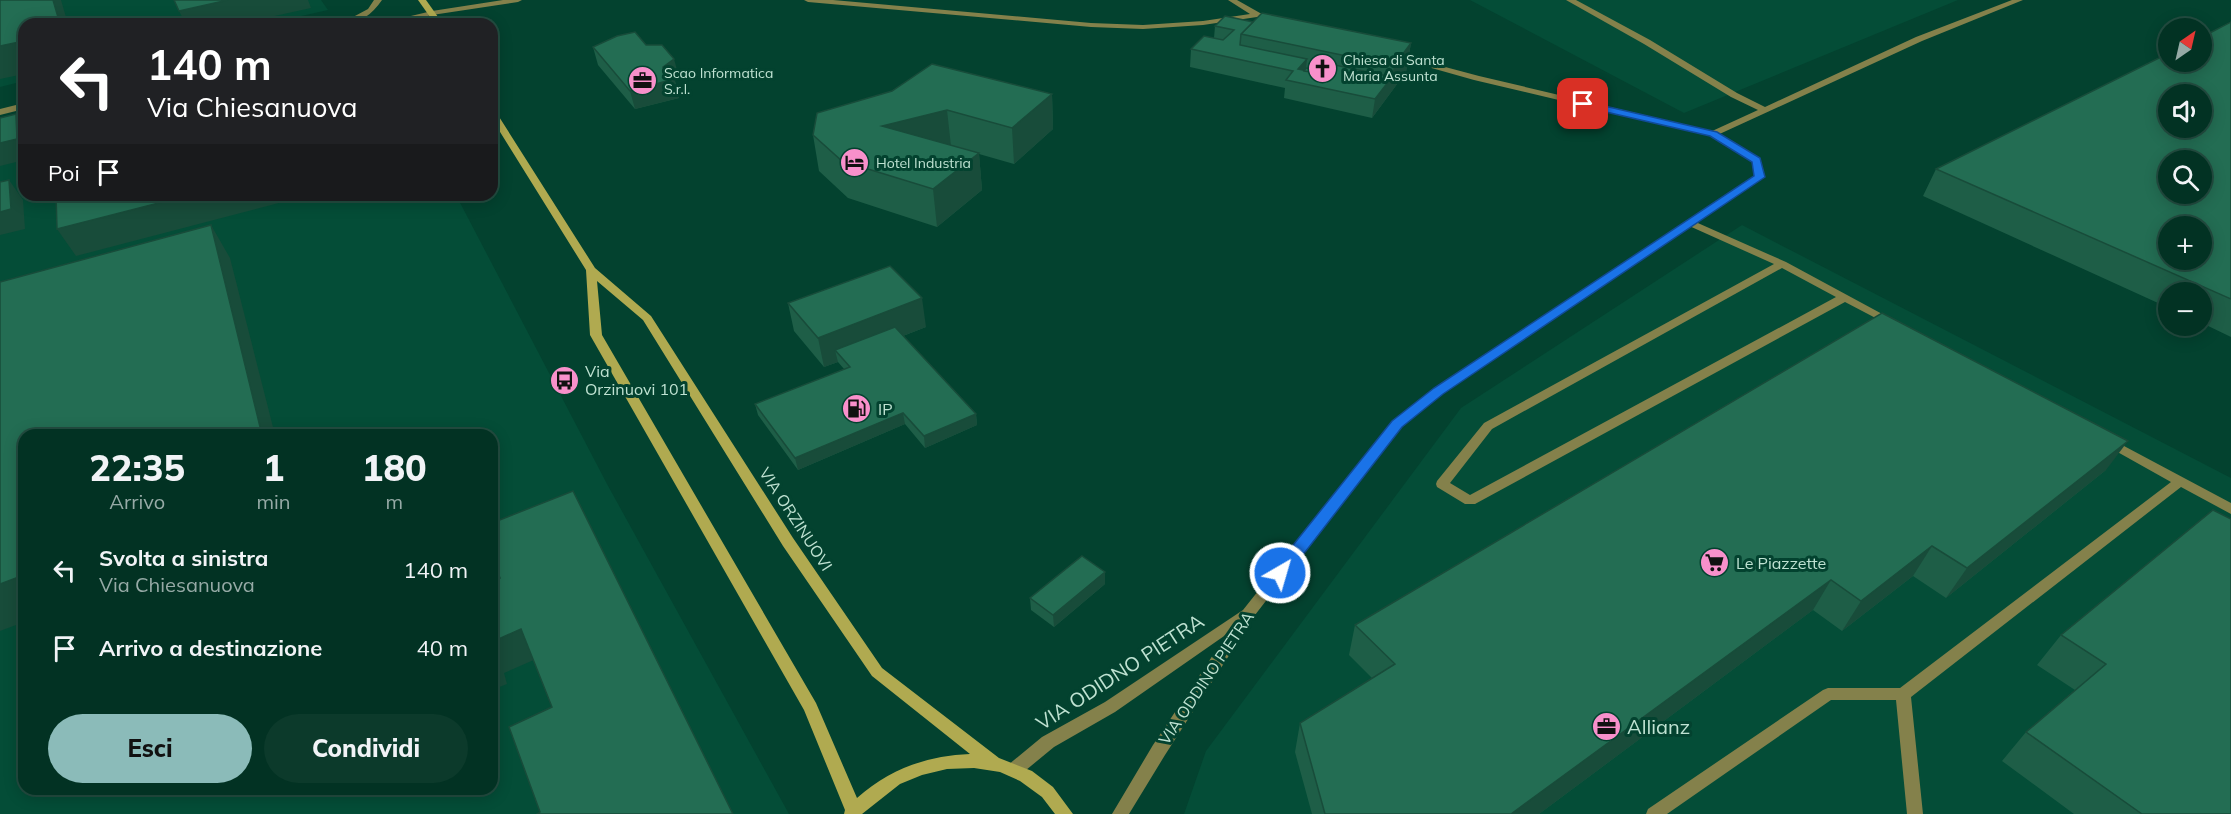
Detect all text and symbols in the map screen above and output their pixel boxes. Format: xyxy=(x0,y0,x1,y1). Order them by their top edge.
north arrow xyxy=(2158,18,2212,72)
map controls xyxy=(2158,18,2212,336)
text: 140 m xyxy=(147,38,272,91)
icon: left xyxy=(48,42,126,120)
place label: Chiesa di Santa Maria Assunta xyxy=(1343,51,1445,85)
church icon: Chiesa di Santa Maria Assunta xyxy=(1306,52,1338,84)
place label: Scao Informatica S.r.l. xyxy=(664,64,773,98)
office icon: Scao Informatica S.r.l. xyxy=(627,65,659,97)
pin xyxy=(1557,78,1608,129)
button: sound xyxy=(2158,84,2212,138)
icon: arrive xyxy=(1566,87,1599,120)
text: Via Chiesanuova xyxy=(147,90,357,124)
hotel icon: Hotel Industria xyxy=(839,147,871,179)
button: search xyxy=(2158,150,2212,204)
place label: Hotel Industria xyxy=(876,154,971,172)
icon: arrive xyxy=(92,156,125,189)
text: Poi xyxy=(48,159,80,187)
button: + xyxy=(2158,216,2212,270)
button: − xyxy=(2158,282,2212,336)
place label: Via Orzinuovi 101 xyxy=(585,361,688,399)
bus stop icon: Via Orzinuovi 101 xyxy=(548,364,580,396)
fuel station icon: IP xyxy=(841,393,873,425)
place label: IP xyxy=(878,399,893,419)
text: 22:35 xyxy=(89,445,185,490)
text: 1 xyxy=(263,445,284,490)
text: 180 xyxy=(362,445,427,490)
street label: VIA ORZINUOVI xyxy=(755,463,837,575)
text: Arrivo xyxy=(109,489,165,514)
text: min xyxy=(256,489,291,514)
text: m xyxy=(385,489,403,514)
position arrow xyxy=(1248,541,1312,605)
text: Svolta a sinistra xyxy=(99,544,268,572)
supermarket icon: Le Piazzette xyxy=(1699,547,1731,579)
place label: Le Piazzette xyxy=(1736,553,1826,573)
icon: left xyxy=(48,554,81,587)
text: 140 m xyxy=(403,556,468,584)
text: Via Chiesanuova xyxy=(99,572,255,597)
street label: VIA ODDINO PIETRA xyxy=(1154,607,1258,748)
street label: VIA ODIDNO PIETRA xyxy=(1031,608,1209,735)
icon: arrive xyxy=(48,632,81,665)
text: Arrivo a destinazione xyxy=(99,634,322,662)
text: 40 m xyxy=(417,634,468,662)
office icon: Allianz xyxy=(1590,711,1622,743)
button: Esci xyxy=(48,714,252,783)
button: Condividi xyxy=(264,714,468,783)
place label: Allianz xyxy=(1627,714,1690,739)

